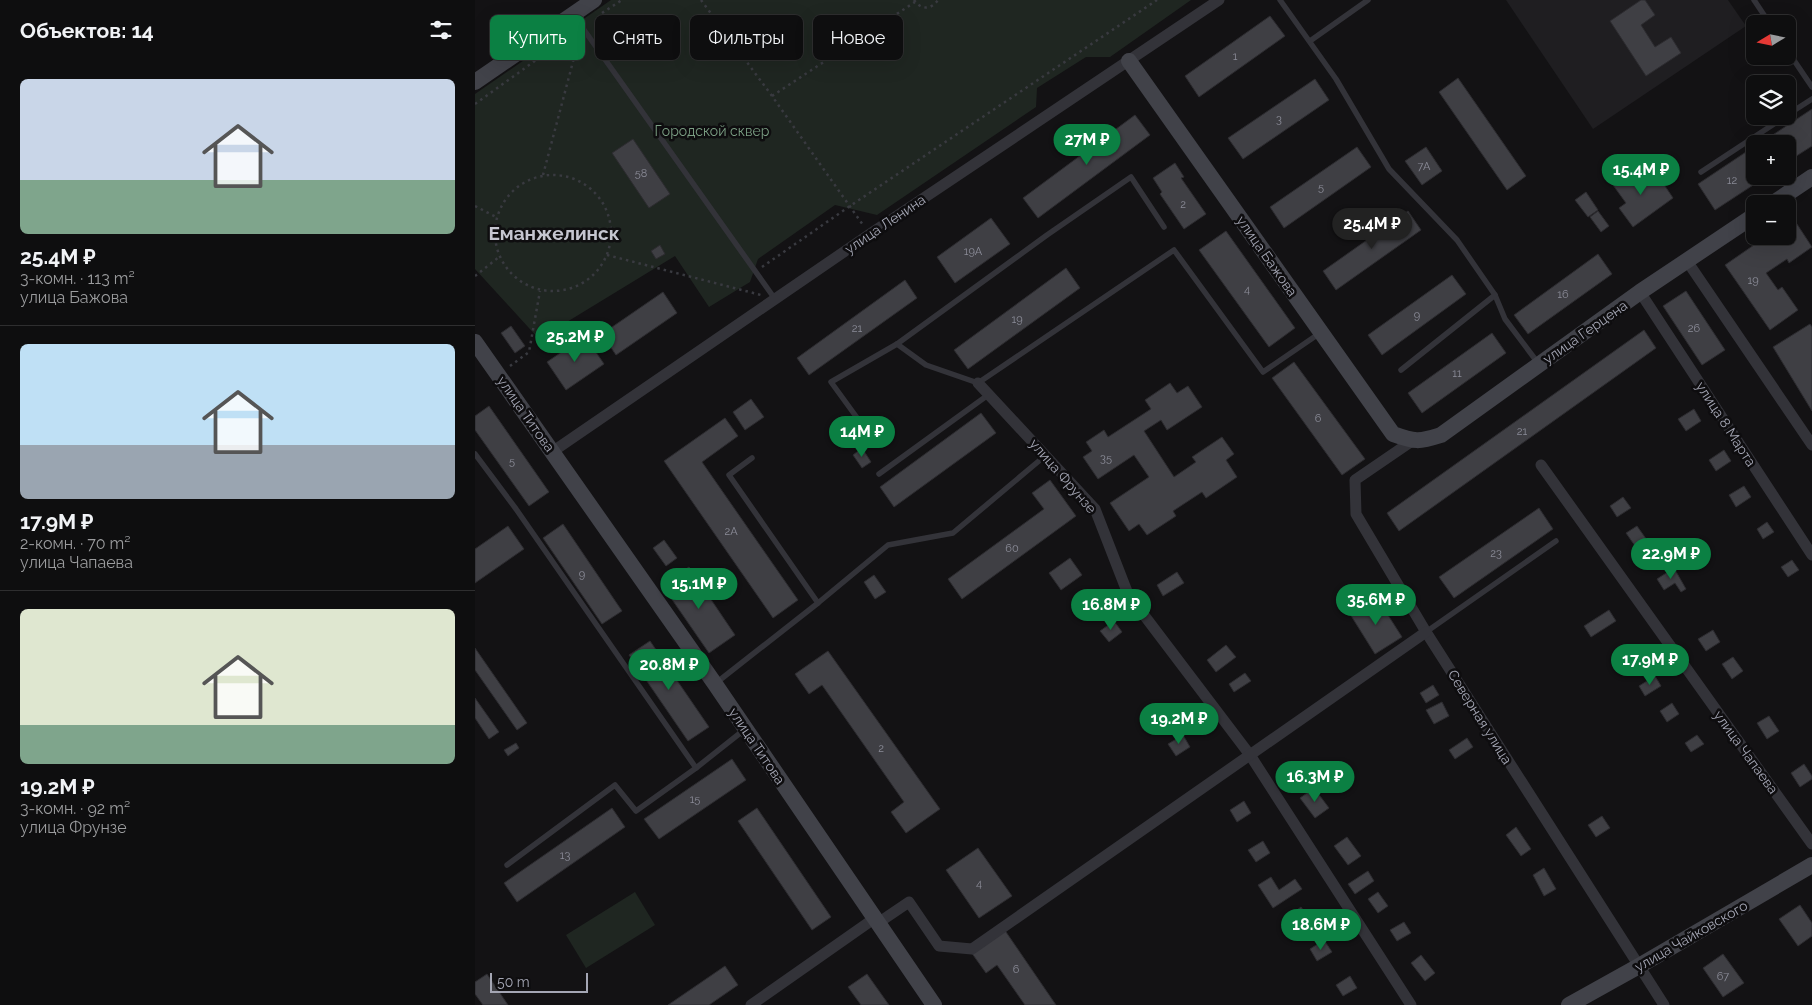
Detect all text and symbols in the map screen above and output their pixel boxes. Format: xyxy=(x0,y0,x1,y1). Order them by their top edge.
chip: Купить xyxy=(490,15,585,60)
chip: Снять xyxy=(595,15,680,60)
chip: Фильтры xyxy=(690,15,803,60)
chip: Новое xyxy=(813,15,903,60)
north arrow xyxy=(1746,15,1796,65)
map controls xyxy=(1746,15,1796,245)
icon: filters xyxy=(427,16,455,44)
text: Объектов: 14 xyxy=(20,18,154,43)
house number: 1 xyxy=(1233,50,1238,63)
button: layers xyxy=(1746,75,1796,125)
icon: home xyxy=(193,111,283,201)
house number: 3 xyxy=(1276,113,1282,126)
park label: Городской сквер xyxy=(655,123,770,139)
pin: 27M ₽ xyxy=(1052,124,1122,166)
text: 27M ₽ xyxy=(1065,130,1109,149)
button: + xyxy=(1746,135,1796,185)
pin: 15.4M ₽ xyxy=(1595,154,1687,196)
house number: 7А xyxy=(1418,160,1431,173)
text: 15.4M ₽ xyxy=(1613,160,1669,179)
house number: 58 xyxy=(635,167,647,180)
house number: 12 xyxy=(1727,174,1737,187)
house number: 5 xyxy=(1318,181,1324,194)
street label: улица Ленина xyxy=(842,191,928,257)
button: − xyxy=(1746,195,1796,245)
house number: 2 xyxy=(1180,198,1186,211)
pin: 25.4M ₽ xyxy=(1326,208,1418,250)
street label: улица Бажова xyxy=(1233,213,1301,299)
text: 25.4M ₽ xyxy=(1343,214,1401,233)
district label: Еманжелинск xyxy=(488,222,620,244)
text: 25.4M ₽ xyxy=(20,244,96,269)
house number: 19А xyxy=(964,245,983,258)
text: 3-комн. · 113 m² xyxy=(20,269,135,288)
house number: 19 xyxy=(1747,274,1759,287)
house number: 4 xyxy=(1244,283,1250,296)
text: улица Бажова xyxy=(20,288,128,307)
house number: 16 xyxy=(1557,288,1569,301)
street label: улица Герцена xyxy=(1540,297,1630,367)
house number: 9 xyxy=(1414,309,1420,322)
house number: 19 xyxy=(1011,313,1023,326)
pin: 25.2M ₽ xyxy=(529,320,621,363)
house number: 21 xyxy=(852,322,863,335)
house number: 26 xyxy=(1688,322,1701,335)
text: 25.2M ₽ xyxy=(546,327,604,346)
house number: 11 xyxy=(1452,367,1462,380)
street label: улица Титова xyxy=(494,373,558,455)
icon: home xyxy=(193,377,283,467)
street label: улица 8 Марта xyxy=(1693,379,1759,469)
house number: 6 xyxy=(1315,412,1322,425)
pin: 14M ₽ xyxy=(827,416,897,458)
text: 14M ₽ xyxy=(840,422,884,441)
house number: 21 xyxy=(1517,425,1528,438)
street label: улица Фрунзе xyxy=(1026,436,1100,516)
house number: 35 xyxy=(1100,452,1112,465)
house number: 5 xyxy=(509,455,515,468)
text: 17.9M ₽ xyxy=(20,509,94,534)
house number: 2А xyxy=(724,525,738,538)
text: 2-комн. · 70 m² xyxy=(20,534,131,553)
pin: 22.9M ₽ xyxy=(1625,538,1717,580)
house number: 60 xyxy=(1005,542,1019,555)
text: 22.9M ₽ xyxy=(1642,544,1700,563)
house number: 23 xyxy=(1490,547,1502,560)
text: улица Чапаева xyxy=(20,553,133,572)
house number: 9 xyxy=(579,568,585,581)
pin: 15.1M ₽ xyxy=(653,568,745,610)
text: 15.1M ₽ xyxy=(671,574,727,593)
pin: 35.6M ₽ xyxy=(1330,584,1422,626)
pin: 16.8M ₽ xyxy=(1065,588,1157,631)
text: 35.6M ₽ xyxy=(1347,590,1405,609)
text: 16.8M ₽ xyxy=(1082,595,1140,614)
icon: home xyxy=(193,642,283,732)
pin: 17.9M ₽ xyxy=(1604,644,1696,686)
pin: 20.8M ₽ xyxy=(623,648,715,691)
text: 17.9M ₽ xyxy=(1622,650,1678,669)
text: 20.8M ₽ xyxy=(639,655,699,674)
street label: Северная улица xyxy=(1445,667,1515,767)
pin: 19.2M ₽ xyxy=(1133,702,1225,745)
street label: улица Титова xyxy=(726,705,788,787)
street label: улица Чапаева xyxy=(1711,707,1781,797)
text: 19.2M ₽ xyxy=(1151,709,1207,728)
house number: 2 xyxy=(878,742,884,755)
pin: 16.3M ₽ xyxy=(1269,760,1361,803)
text: 16.3M ₽ xyxy=(1286,767,1344,786)
text: 19.2M ₽ xyxy=(20,774,95,799)
house number: 15 xyxy=(690,793,700,806)
text: 3-комн. · 92 m² xyxy=(20,799,130,818)
text: улица Фрунзе xyxy=(20,818,127,837)
house number: 13 xyxy=(560,849,570,862)
house number: 4 xyxy=(976,877,982,890)
street label: улица Чайковского xyxy=(1632,897,1750,975)
pin: 18.6M ₽ xyxy=(1275,908,1367,951)
text: 18.6M ₽ xyxy=(1292,915,1350,934)
house number: 6 xyxy=(1013,963,1020,976)
scale bar xyxy=(490,970,587,993)
house number: 67 xyxy=(1717,970,1729,983)
text: 50 m xyxy=(497,974,530,990)

